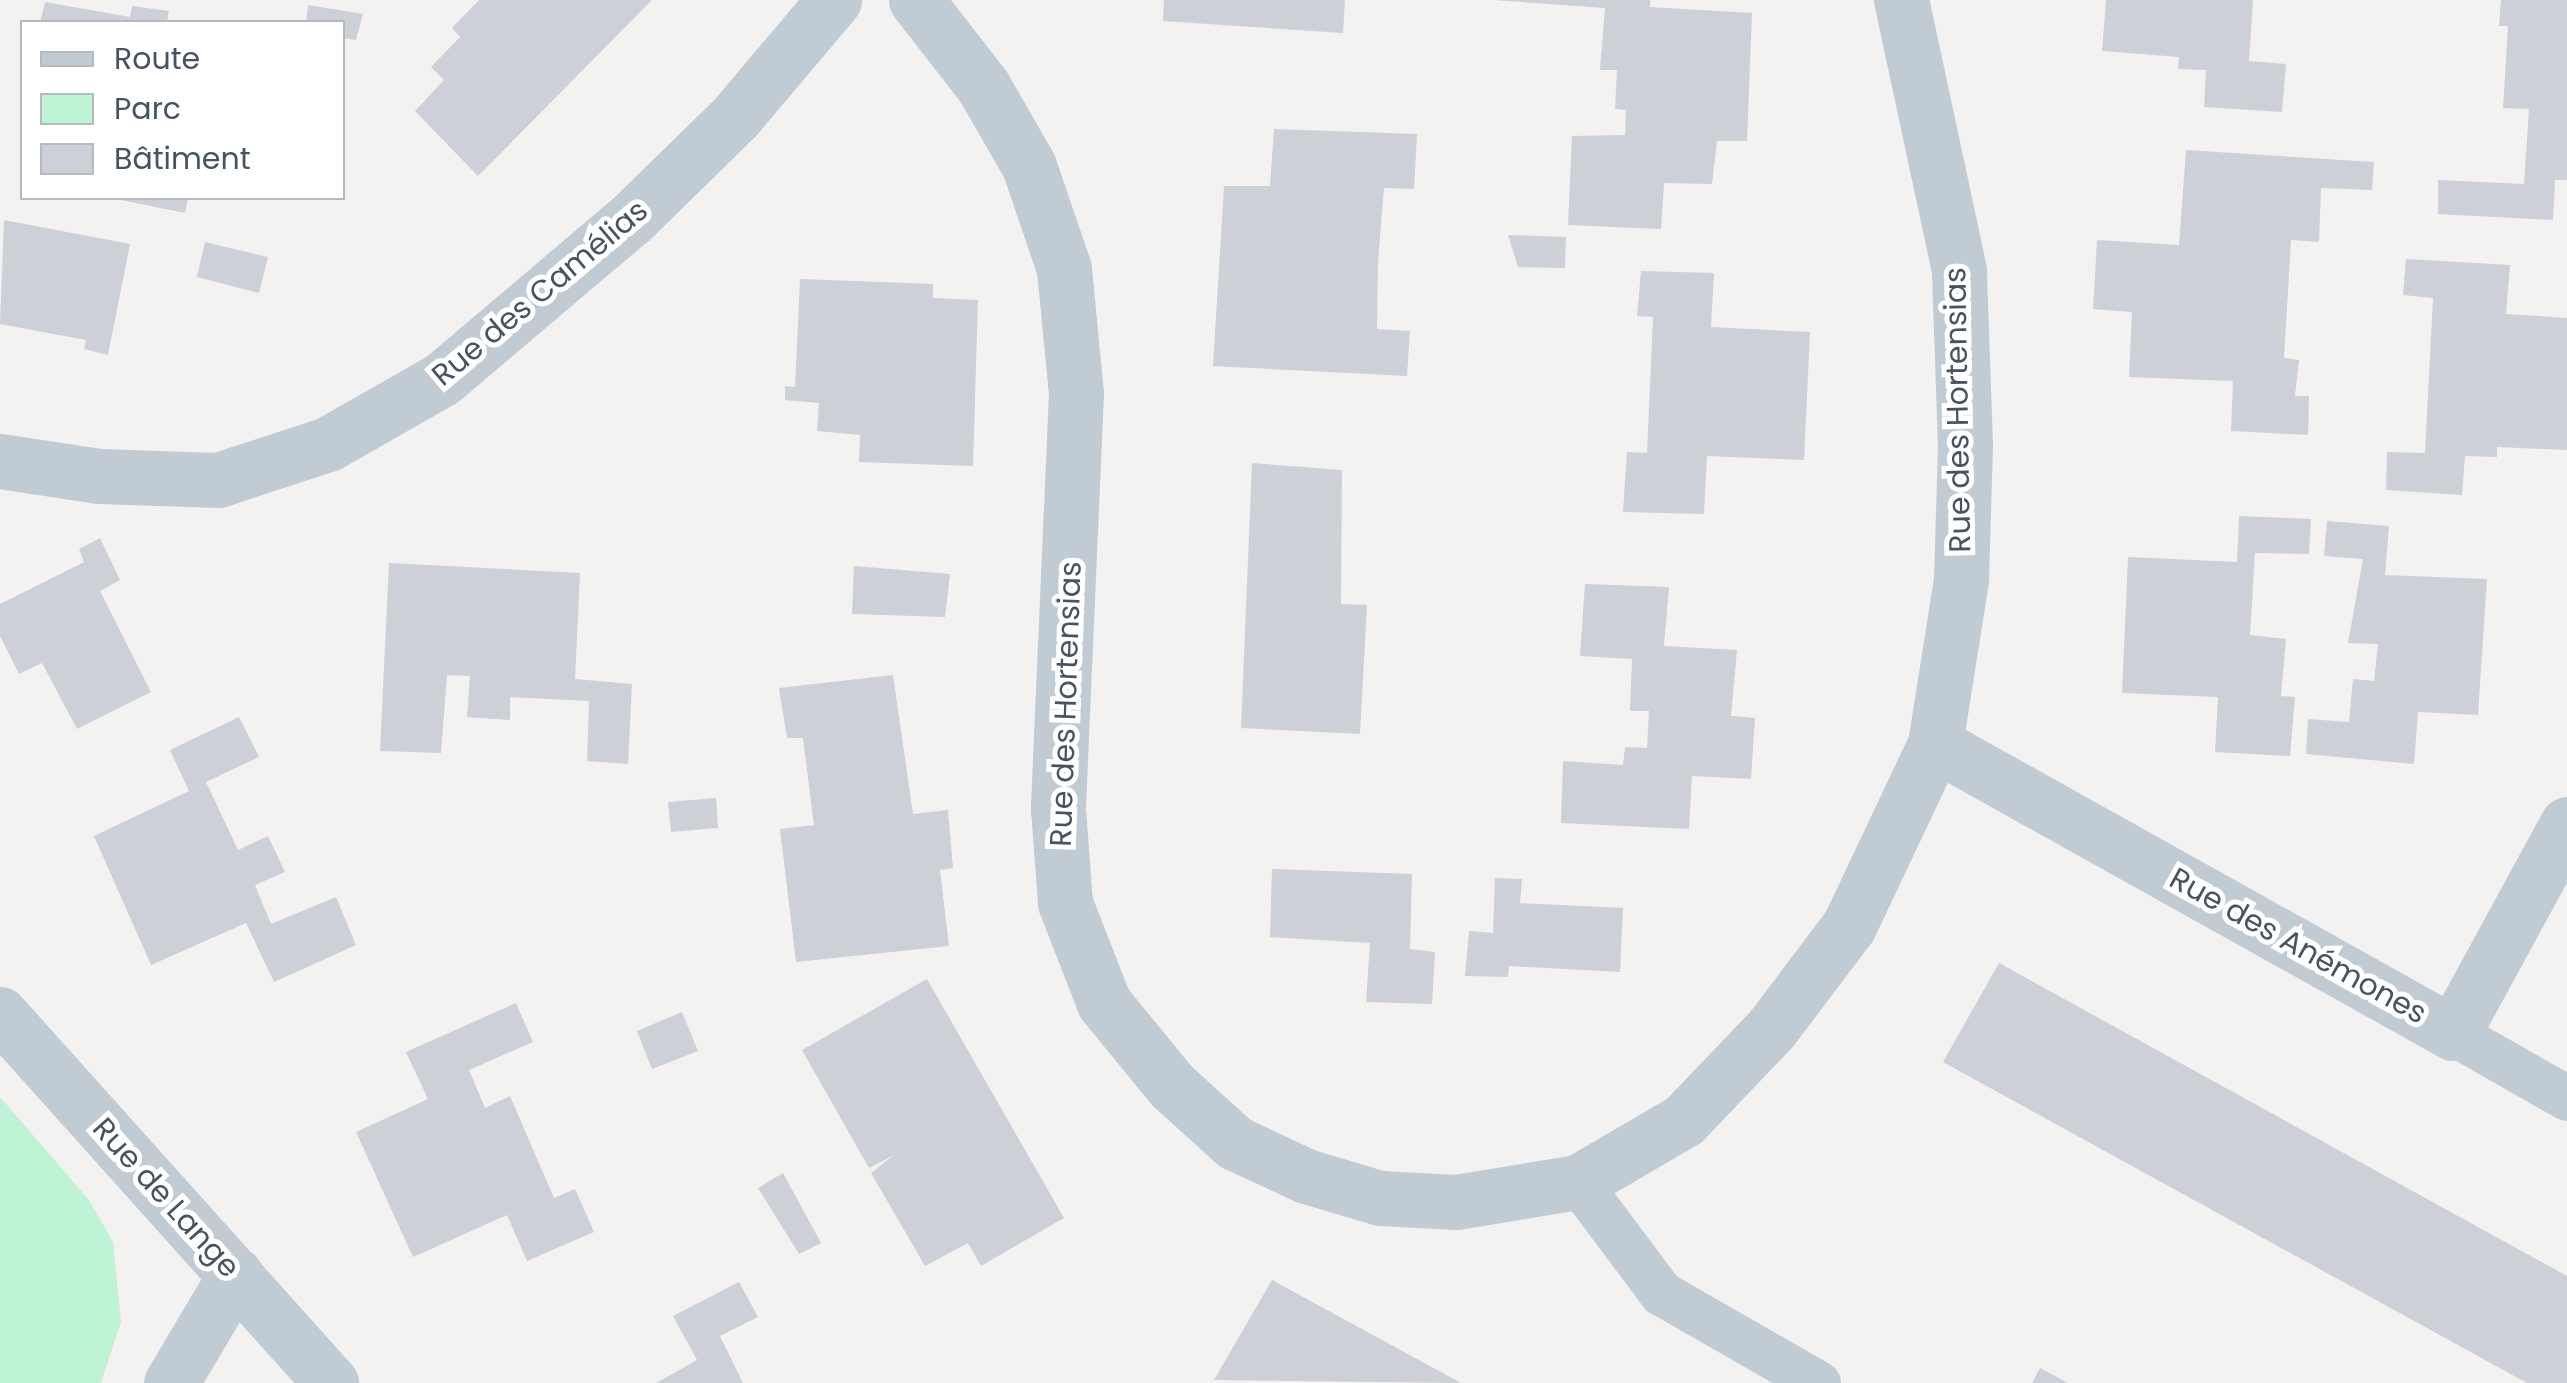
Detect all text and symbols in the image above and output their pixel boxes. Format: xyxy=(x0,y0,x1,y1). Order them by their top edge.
legend xyxy=(20,20,345,200)
text: Route xyxy=(114,37,200,80)
text: Parc xyxy=(114,87,181,130)
text: Bâtiment xyxy=(114,137,251,180)
street label: Rue des Camélias xyxy=(425,192,655,394)
street label: Rue des Hortensias xyxy=(1938,267,1978,553)
street label: Rue des Hortensias xyxy=(1043,561,1089,847)
street label: Rue des Anémones xyxy=(2163,860,2433,1032)
street label: Rue de Lange xyxy=(85,1111,247,1285)

